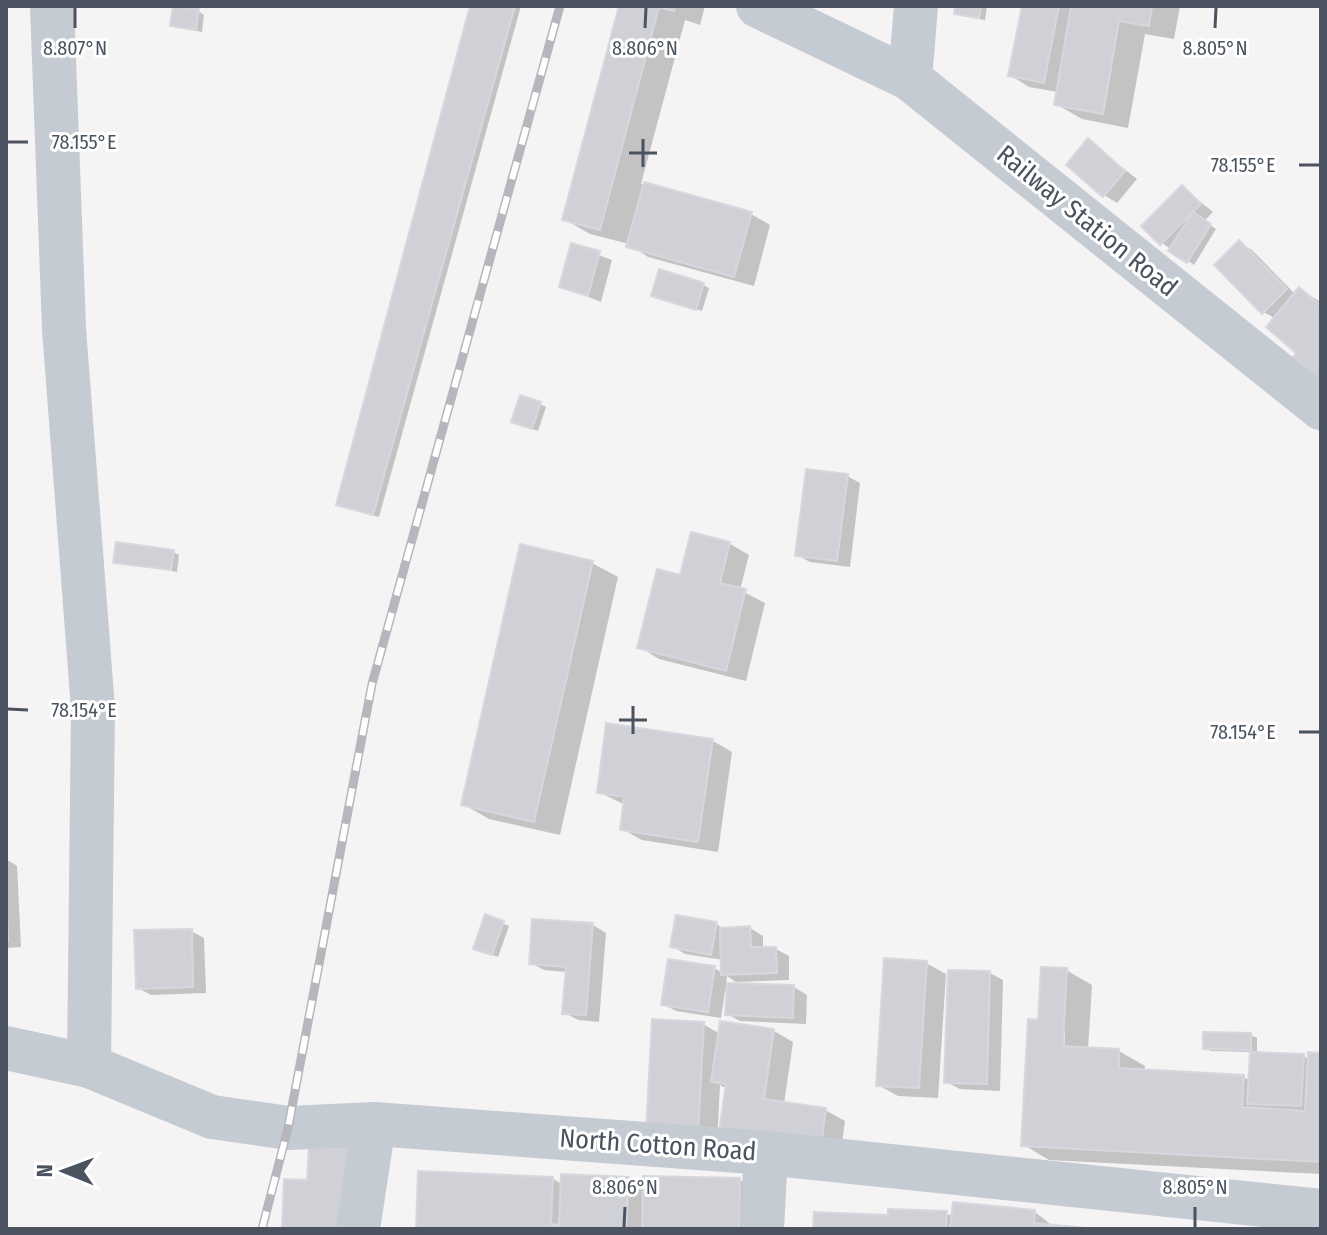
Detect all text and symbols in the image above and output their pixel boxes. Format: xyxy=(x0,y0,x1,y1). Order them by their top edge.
text: 8.807°N xyxy=(43,36,107,60)
text: 8.806°N xyxy=(612,36,678,60)
text: 8.805°N xyxy=(1182,36,1248,60)
text: 78.155°E xyxy=(52,130,116,154)
street label: Railway Station Road xyxy=(991,139,1183,303)
text: 78.155°E xyxy=(1211,153,1275,177)
text: 78.154°E xyxy=(51,698,117,722)
text: 78.154°E xyxy=(1210,720,1276,744)
street label: North Cotton Road xyxy=(559,1123,757,1167)
north arrow xyxy=(24,1131,104,1211)
text: N xyxy=(31,1164,58,1177)
text: 8.806°N xyxy=(592,1175,658,1199)
text: 8.805°N xyxy=(1162,1175,1228,1199)

